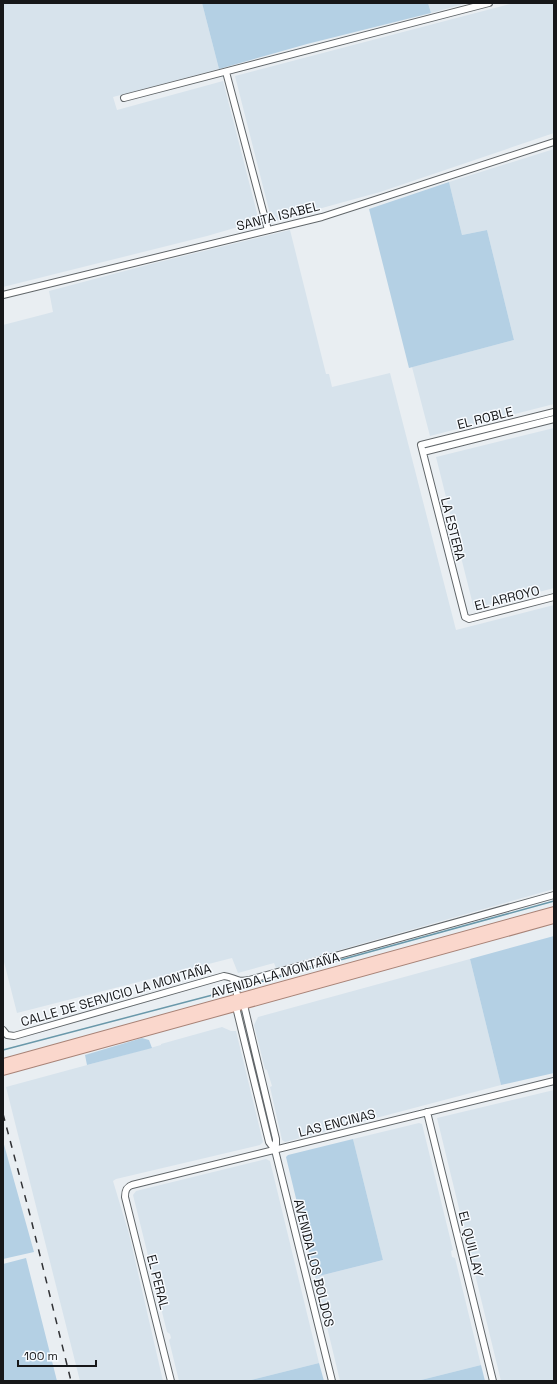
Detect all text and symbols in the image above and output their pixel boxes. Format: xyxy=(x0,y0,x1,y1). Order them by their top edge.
street label: SANTA ISABEL xyxy=(235,197,321,235)
street label: EL ROBLE xyxy=(455,403,515,433)
street label: LA ESTERA xyxy=(437,496,469,562)
street label: EL ARROYO xyxy=(473,582,541,614)
street label: AVENIDA LA MONTAÑA xyxy=(209,948,341,1002)
street label: CALLE DE SERVICIO LA MONTAÑA xyxy=(19,960,213,1030)
street label: LAS ENCINAS xyxy=(297,1105,377,1141)
street label: AVENIDA LOS BOLDOS xyxy=(290,1197,338,1329)
street label: EL QUILLAY xyxy=(455,1209,487,1279)
street label: EL PERAL xyxy=(143,1253,173,1311)
scale bar xyxy=(18,1342,96,1368)
text: 100 m xyxy=(24,1348,58,1364)

